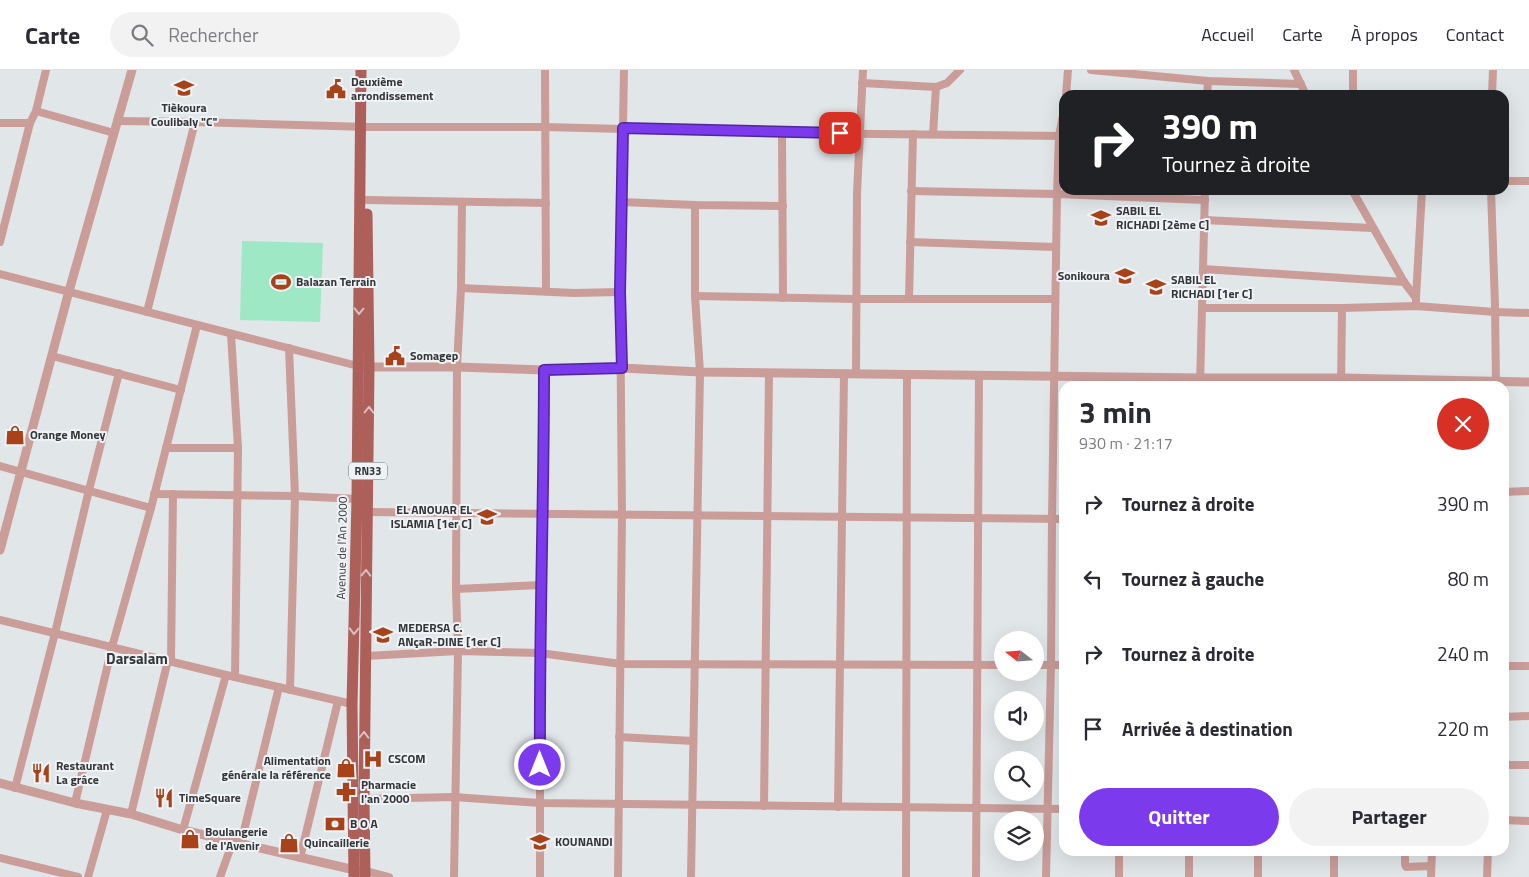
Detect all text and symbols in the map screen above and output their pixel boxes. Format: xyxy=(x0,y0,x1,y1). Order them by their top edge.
search box xyxy=(110,12,460,57)
text: Carte xyxy=(25,17,80,53)
text: Rechercher xyxy=(168,20,258,49)
icon: search xyxy=(128,21,156,49)
text: Accueil xyxy=(1201,21,1254,48)
text: Carte xyxy=(1282,21,1323,48)
text: À propos xyxy=(1351,21,1418,48)
text: Contact xyxy=(1446,21,1504,48)
place label: Deuxième arrondissement xyxy=(351,72,434,105)
school or university icon: Tièkoura Coulibaly "C" xyxy=(173,77,195,99)
public building icon: Deuxième arrondissement xyxy=(325,78,347,100)
place label: Tièkoura Coulibaly "C" xyxy=(151,98,217,131)
text: 390 m xyxy=(1162,99,1258,153)
icon: right xyxy=(1079,110,1144,175)
pin xyxy=(819,112,861,154)
icon: arrive xyxy=(826,119,854,147)
text: Tournez à droite xyxy=(1162,147,1310,181)
place label: SABIL EL RICHADI [2ème C] xyxy=(1116,201,1209,234)
school or university icon: SABIL EL RICHADI [2ème C] xyxy=(1090,207,1112,229)
school or university icon: Sonikoura xyxy=(1114,265,1136,287)
place label: Sonikoura xyxy=(1058,266,1110,285)
place label: SABIL EL RICHADI [1er C] xyxy=(1171,270,1252,303)
sports icon: Balazan Terrain xyxy=(270,271,292,293)
place label: Balazan Terrain xyxy=(296,272,376,291)
school or university icon: SABIL EL RICHADI [1er C] xyxy=(1145,276,1167,298)
one-way arrow xyxy=(353,307,364,315)
public building icon: Somagep xyxy=(384,345,406,367)
place label: Somagep xyxy=(410,346,459,365)
text: 3 min xyxy=(1079,389,1152,435)
button: close xyxy=(1437,398,1489,450)
one-way arrow xyxy=(363,406,374,414)
shop icon: Orange Money xyxy=(4,424,26,446)
place label: Orange Money xyxy=(30,425,106,444)
text: 930 m · 21:17 xyxy=(1079,431,1173,455)
road number: RN33 xyxy=(349,462,387,480)
text: Tournez à droite xyxy=(1122,489,1254,518)
text: 390 m xyxy=(1437,489,1489,518)
icon: right xyxy=(1079,490,1107,518)
street label: Avenue de l'An 2000 xyxy=(331,496,352,600)
place label: EL ANOUAR EL ISLAMIA [1er C] xyxy=(391,500,472,533)
school or university icon: EL ANOUAR EL ISLAMIA [1er C] xyxy=(476,506,498,528)
text: Tournez à gauche xyxy=(1122,564,1264,593)
text: 80 m xyxy=(1448,564,1489,593)
icon: left xyxy=(1079,565,1107,593)
one-way arrow xyxy=(361,568,371,576)
place label: MEDERSA C. ANçaR-DINE [1er C] xyxy=(398,618,501,651)
school or university icon: MEDERSA C. ANçaR-DINE [1er C] xyxy=(372,624,394,646)
one-way arrow xyxy=(348,627,359,635)
north arrow xyxy=(994,631,1044,681)
map controls xyxy=(994,631,1044,861)
text: Tournez à droite xyxy=(1122,639,1254,668)
text: 240 m xyxy=(1437,639,1489,668)
icon: right xyxy=(1079,640,1107,668)
district label: Darsalam xyxy=(106,647,168,670)
button: sound xyxy=(994,691,1044,741)
text: Arrivée à destination xyxy=(1122,714,1293,743)
text: 220 m xyxy=(1437,714,1489,743)
icon: arrive xyxy=(1079,715,1107,743)
one-way arrow xyxy=(359,731,370,739)
position arrow xyxy=(513,738,565,790)
hospital icon: CSCOM xyxy=(362,748,384,770)
place label: CSCOM xyxy=(388,749,426,768)
place label: Alimentation générale la référence xyxy=(222,751,331,784)
button: search xyxy=(994,751,1044,801)
place label: Restaurant La grâce xyxy=(56,756,114,789)
shop icon: Alimentation générale la référence xyxy=(335,757,357,779)
restaurant icon: Restaurant La grâce xyxy=(30,762,52,784)
place label: Pharmacie l'an 2000 xyxy=(361,775,416,808)
pharmacy icon: Pharmacie l'an 2000 xyxy=(335,781,357,803)
restaurant icon: TimeSquare xyxy=(153,787,175,809)
place label: TimeSquare xyxy=(179,788,241,807)
button: Quitter xyxy=(1079,788,1279,846)
button: Partager xyxy=(1289,788,1489,846)
button: layers xyxy=(994,811,1044,861)
bank icon: B O A xyxy=(324,813,346,835)
place label: B O A xyxy=(350,814,378,833)
place label: Boulangerie de l'Avenir xyxy=(205,822,268,855)
shop icon: Boulangerie de l'Avenir xyxy=(179,828,201,850)
school or university icon: KOUNANDI xyxy=(529,831,551,853)
shop icon: Quincaillerie xyxy=(278,832,300,854)
place label: KOUNANDI xyxy=(555,832,613,851)
place label: Quincaillerie xyxy=(304,833,369,852)

